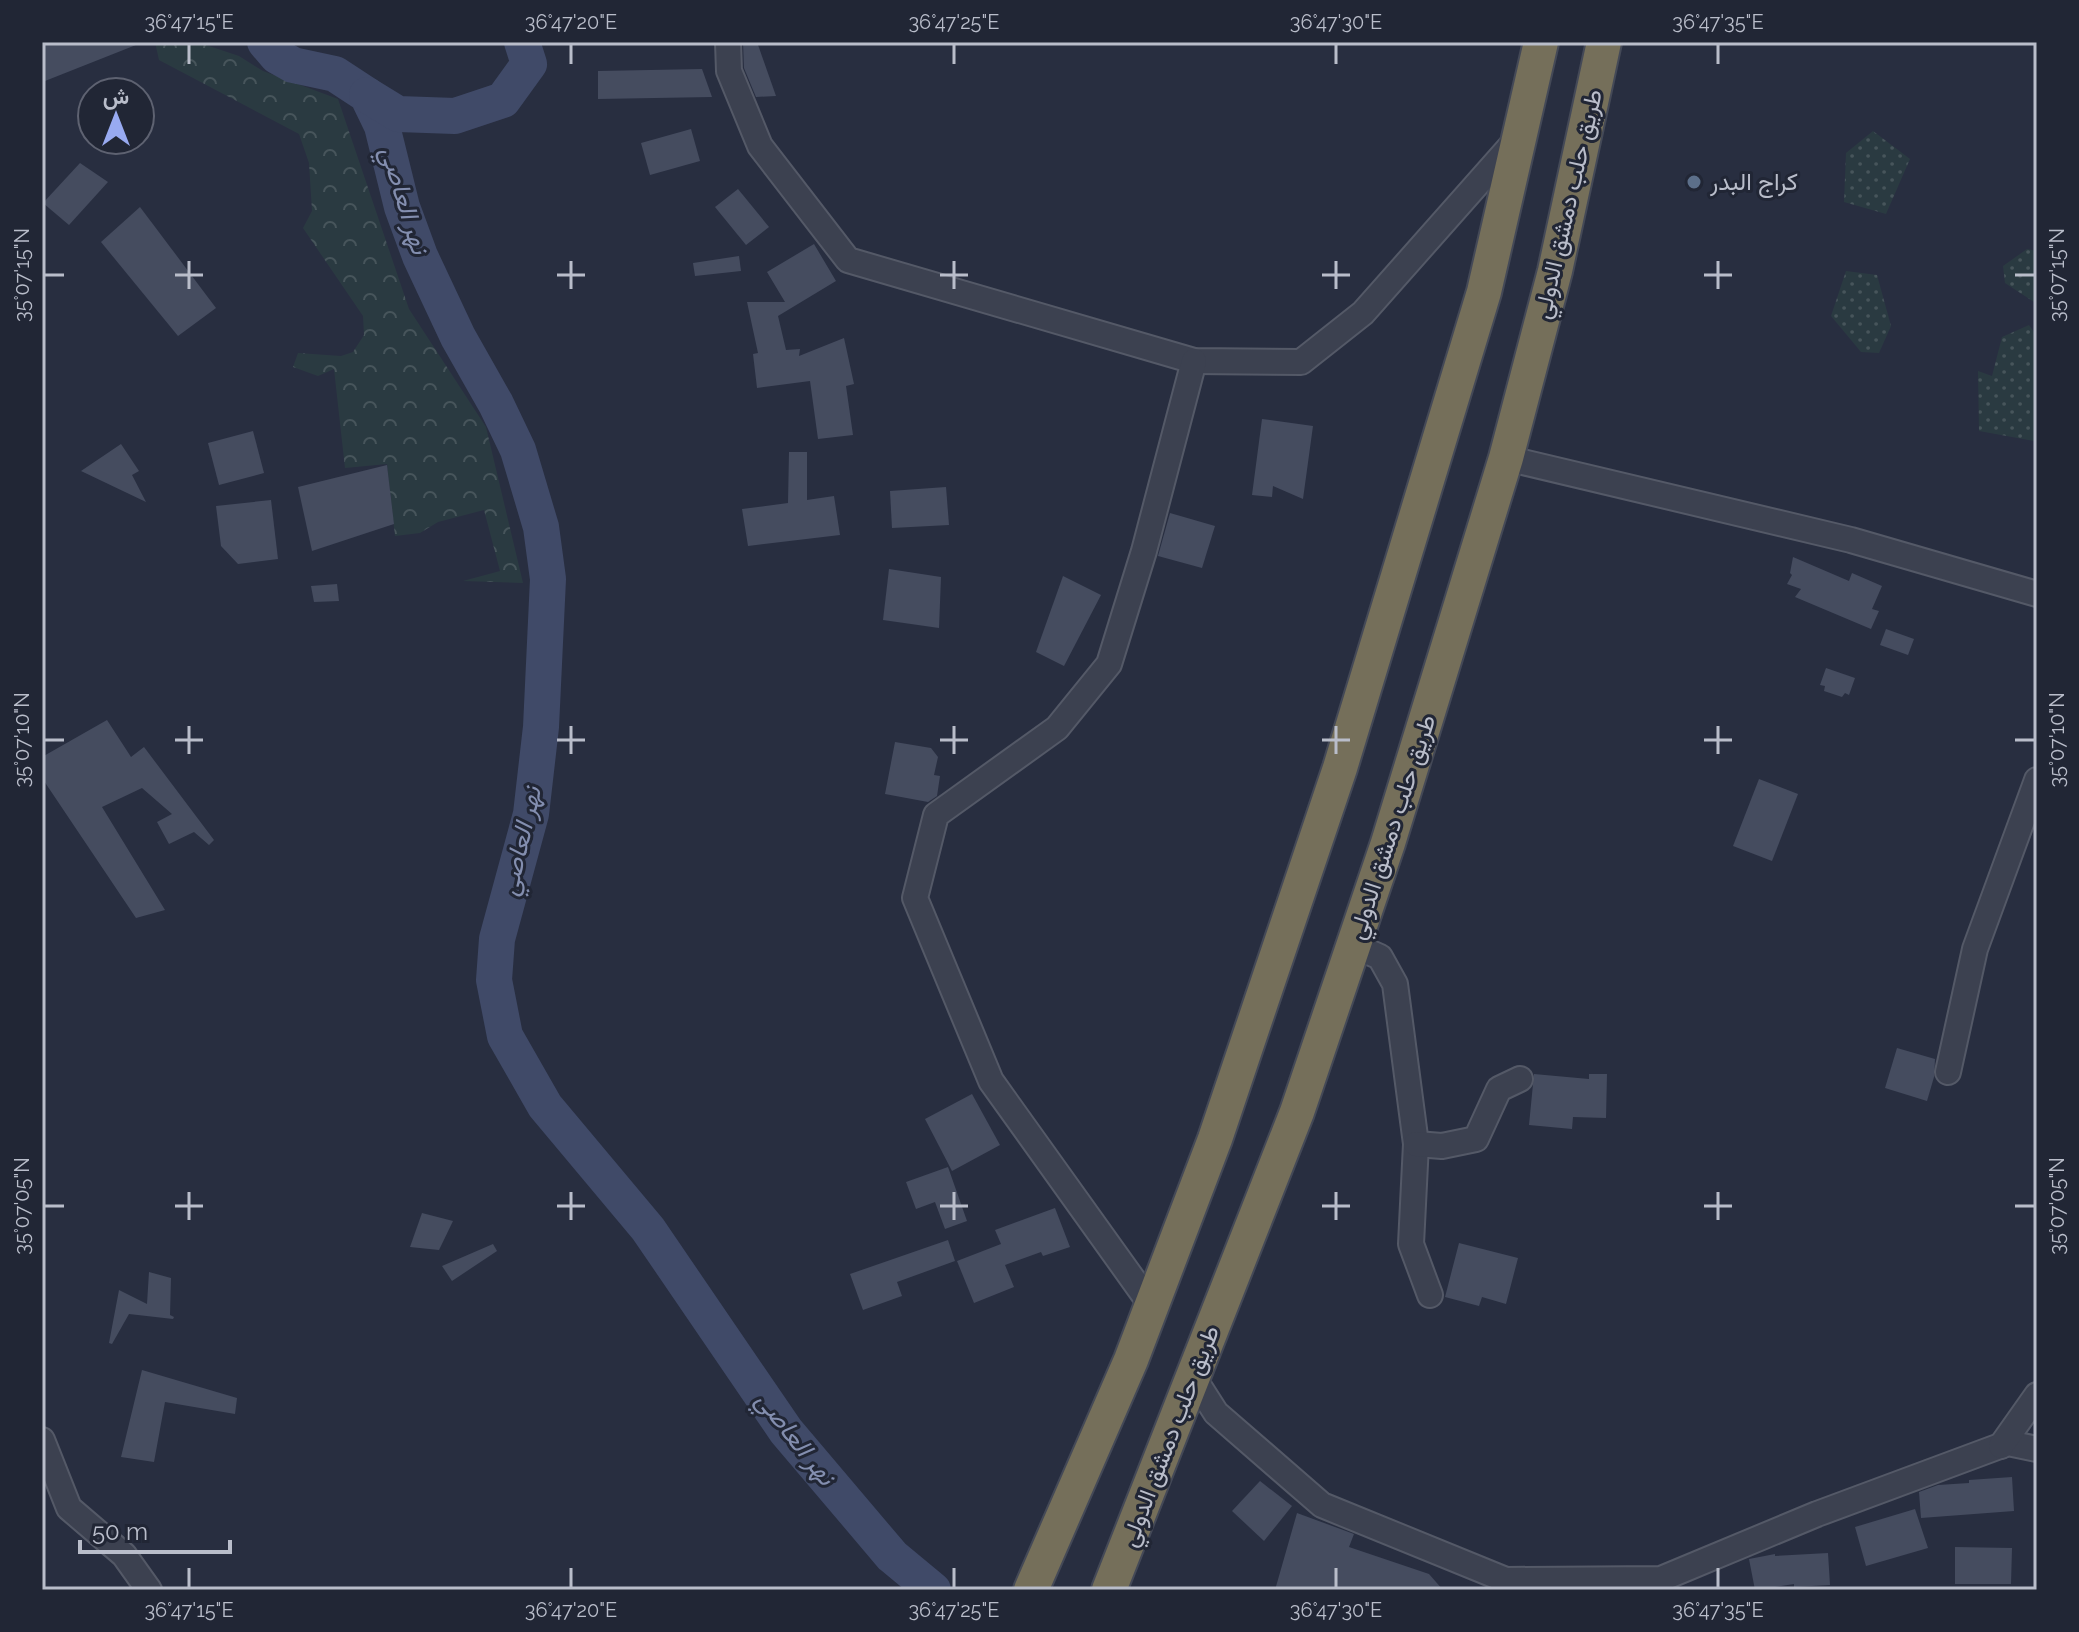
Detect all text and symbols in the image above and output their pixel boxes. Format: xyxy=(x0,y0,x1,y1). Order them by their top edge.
text: 36°47'15"E xyxy=(144,10,234,34)
text: 36°47'20"E xyxy=(525,10,617,34)
text: 36°47'25"E xyxy=(908,10,1000,34)
text: 36°47'30"E xyxy=(1290,10,1382,34)
text: 36°47'35"E xyxy=(1672,10,1764,34)
north arrow xyxy=(76,76,156,156)
text: ش xyxy=(103,83,129,110)
street label: طريق حلب دمشق الدولي xyxy=(1527,86,1613,323)
water label: نهر العاصي xyxy=(369,143,436,261)
place label: كراج البدر xyxy=(1709,167,1798,198)
marker: كراج البدر xyxy=(1685,173,1703,191)
text: 35°07'15"N xyxy=(10,228,34,322)
text: 35°07'15"N xyxy=(2045,228,2069,322)
text: 35°07'10"N xyxy=(10,692,34,788)
text: 35°07'10"N xyxy=(2045,692,2069,788)
street label: طريق حلب دمشق الدولي xyxy=(1341,711,1446,944)
water label: نهر العاصي xyxy=(493,782,553,900)
text: 35°07'05"N xyxy=(10,1157,34,1255)
text: 35°07'05"N xyxy=(2045,1157,2069,1255)
street label: طريق حلب دمشق الدولي xyxy=(1114,1321,1230,1552)
water label: نهر العاصي xyxy=(745,1385,843,1496)
scale bar xyxy=(80,1504,230,1554)
text: 50 m xyxy=(92,1517,148,1546)
text: 36°47'15"E xyxy=(144,1598,234,1622)
text: 36°47'20"E xyxy=(525,1598,617,1622)
text: 36°47'25"E xyxy=(908,1598,1000,1622)
text: 36°47'30"E xyxy=(1290,1598,1382,1622)
text: 36°47'35"E xyxy=(1672,1598,1764,1622)

